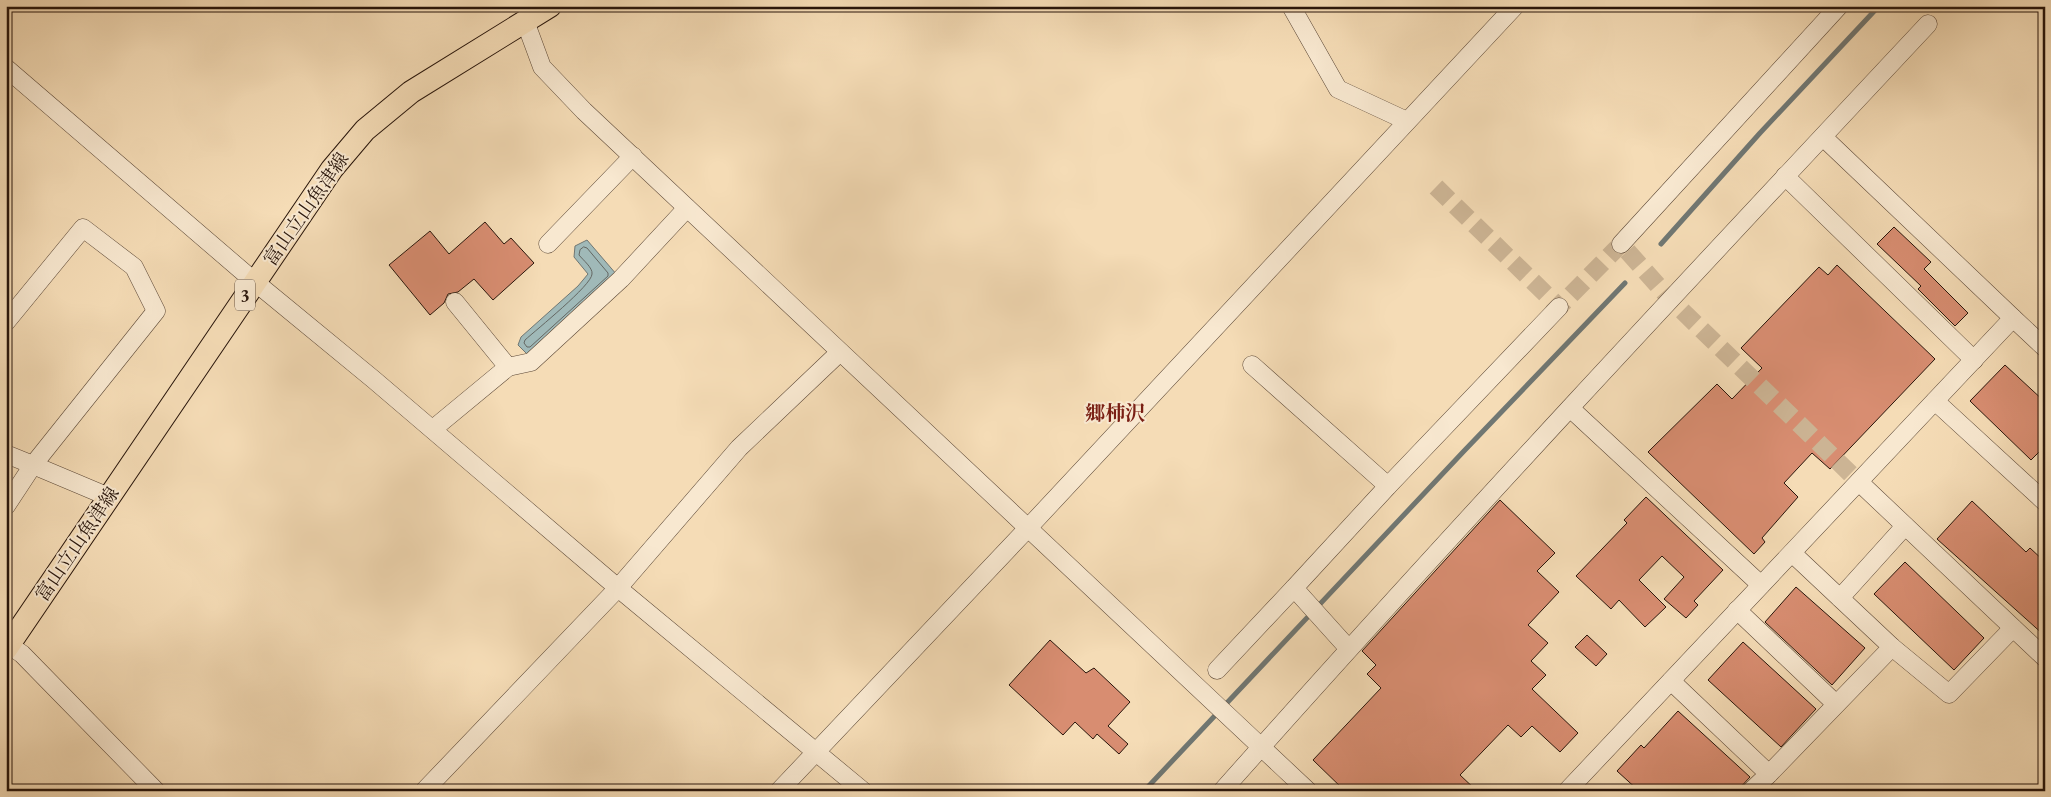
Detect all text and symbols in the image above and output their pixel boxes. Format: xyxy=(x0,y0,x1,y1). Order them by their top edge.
street label: 富山立山魚津線 xyxy=(258,147,354,271)
road number: 3 xyxy=(235,280,255,310)
district label: 郷柿沢 xyxy=(1085,400,1145,426)
street label: 富山立山魚津線 xyxy=(29,482,125,606)

